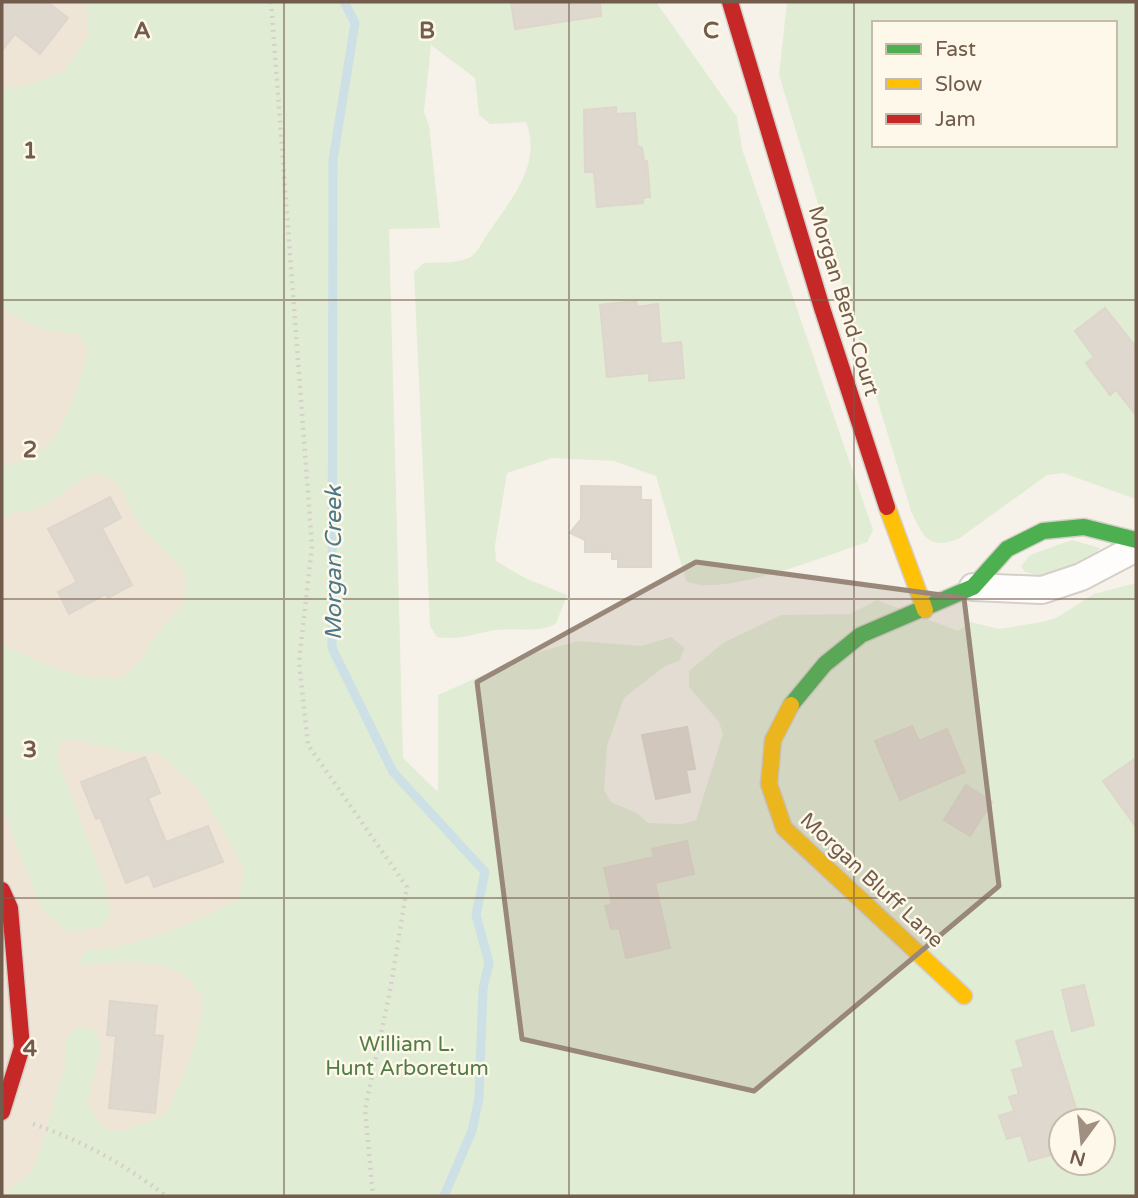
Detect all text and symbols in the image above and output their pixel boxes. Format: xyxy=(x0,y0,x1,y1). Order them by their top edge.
text: A xyxy=(133,17,151,45)
text: B xyxy=(419,17,435,45)
text: C xyxy=(703,17,719,45)
legend xyxy=(872,21,1117,147)
text: Fast xyxy=(935,37,976,62)
text: Slow xyxy=(935,72,983,97)
text: Jam xyxy=(935,107,976,132)
text: 1 xyxy=(23,137,37,165)
street label: Morgan Bend Court xyxy=(803,203,884,399)
text: 2 xyxy=(23,436,37,464)
water label: Morgan Creek xyxy=(320,484,348,640)
text: 3 xyxy=(23,736,37,764)
street label: Morgan Bluff Lane xyxy=(795,808,948,953)
park label: William L. Hunt Arboretum xyxy=(325,1032,489,1081)
text: 4 xyxy=(23,1035,38,1063)
north arrow xyxy=(1047,1107,1117,1177)
text: N xyxy=(1068,1145,1088,1170)

